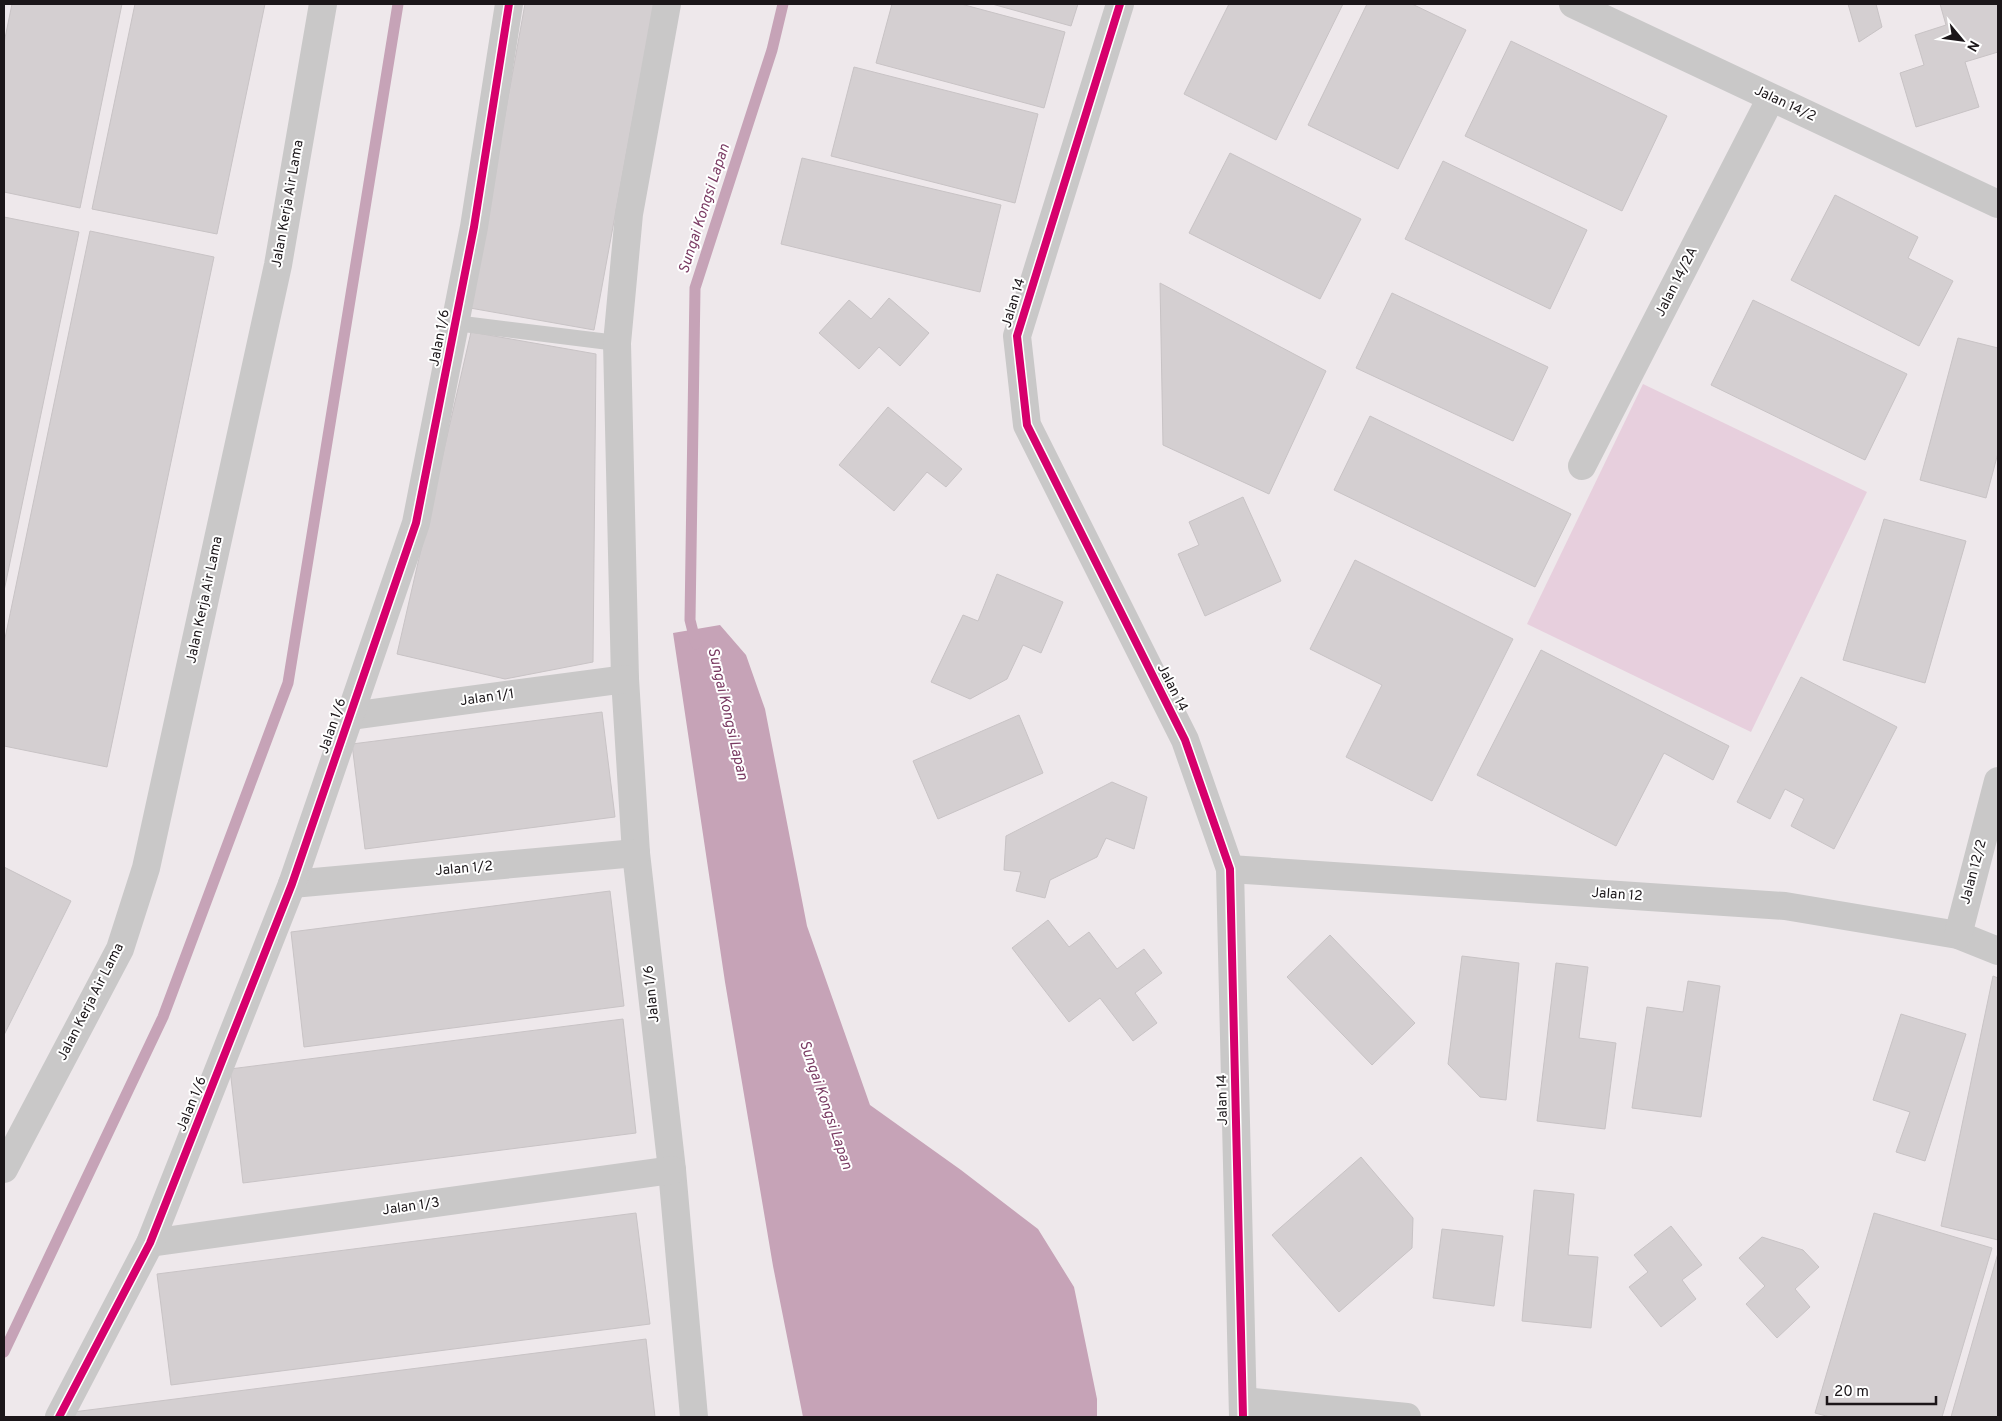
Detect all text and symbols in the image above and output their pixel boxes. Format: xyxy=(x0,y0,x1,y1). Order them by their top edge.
north arrow xyxy=(1937,15,1987,65)
text: N xyxy=(1962,37,1982,54)
street label: Jalan 14/2 xyxy=(1751,82,1819,126)
street label: Jalan Kerja Air Lama xyxy=(268,139,308,269)
water label: Sungai Kongsi Lapan xyxy=(675,142,735,276)
street label: Jalan 14/2A xyxy=(1652,244,1702,320)
street label: Jalan 14 xyxy=(998,276,1030,330)
street label: Jalan 1/6 xyxy=(426,308,454,368)
street label: Jalan Kerja Air Lama xyxy=(183,535,227,665)
water label: Sungai Kongsi Lapan xyxy=(703,646,751,782)
street label: Jalan 14 xyxy=(1153,661,1191,715)
street label: Jalan 1/1 xyxy=(459,686,515,710)
street label: Jalan 1/6 xyxy=(316,696,350,756)
street label: Jalan 12/2 xyxy=(1957,838,1991,906)
street label: Jalan 1/2 xyxy=(434,858,494,880)
street label: Jalan 12 xyxy=(1591,885,1643,905)
street label: Jalan Kerja Air Lama xyxy=(54,940,128,1064)
street label: Jalan 1/6 xyxy=(641,964,663,1024)
water label: Sungai Kongsi Lapan xyxy=(794,1038,856,1172)
street label: Jalan 1/6 xyxy=(173,1074,211,1134)
street label: Jalan 14 xyxy=(1214,1074,1232,1126)
street label: Jalan 1/3 xyxy=(381,1195,441,1219)
scale bar xyxy=(1827,1374,1936,1406)
text: 20 m xyxy=(1834,1383,1869,1402)

